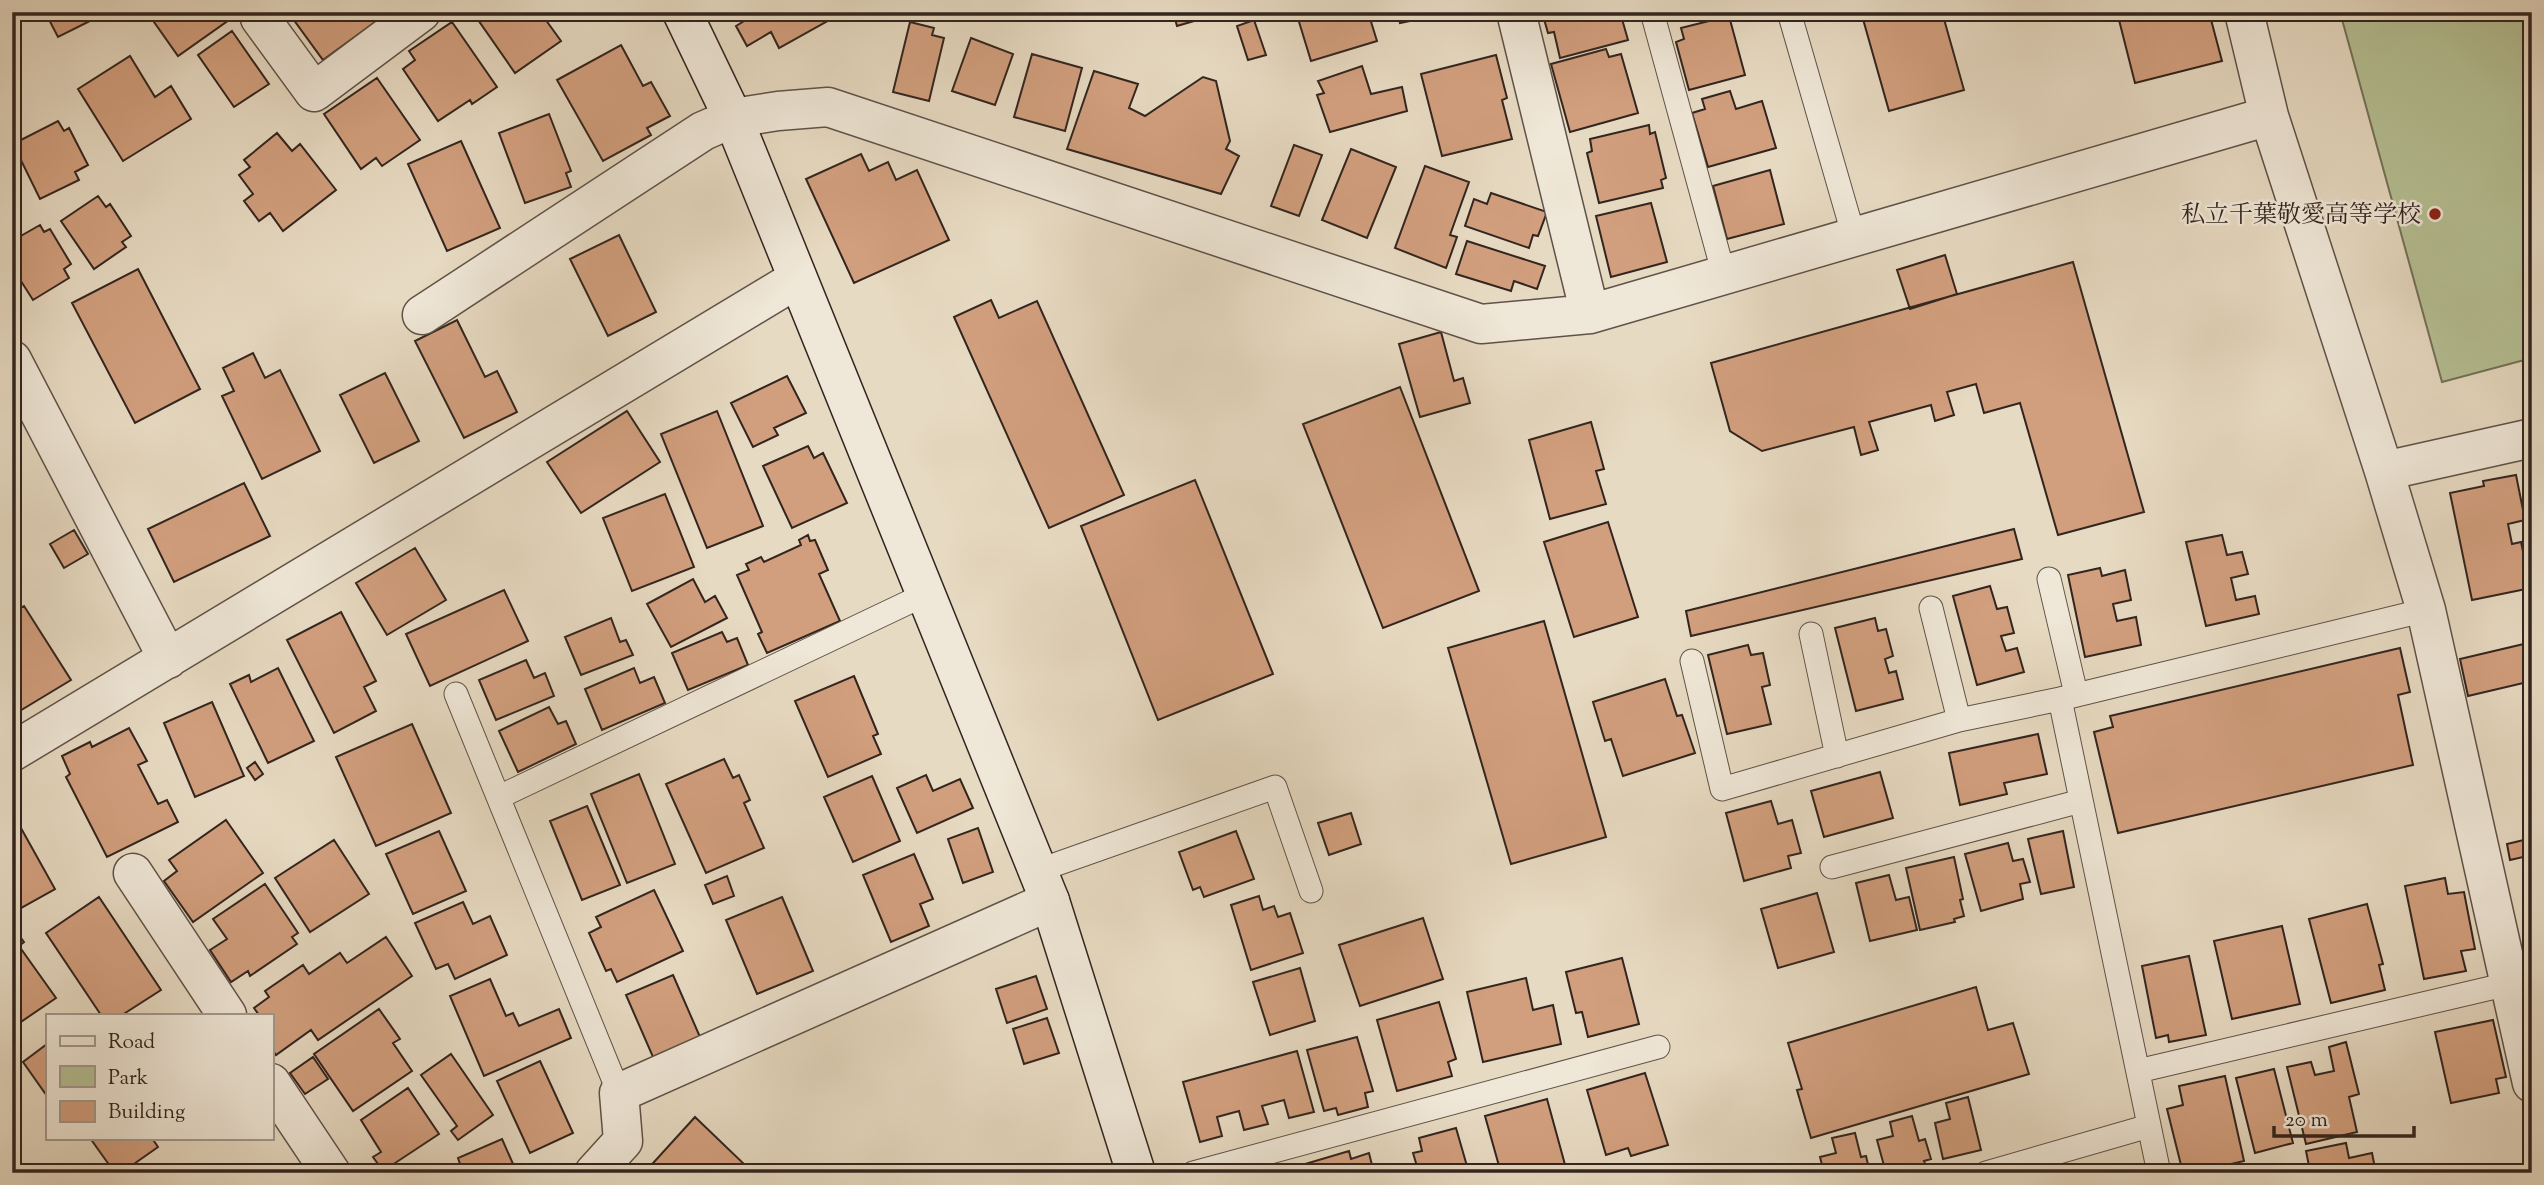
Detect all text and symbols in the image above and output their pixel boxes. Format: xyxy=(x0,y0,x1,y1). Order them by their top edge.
place label: 私立千葉敬愛高等学校 xyxy=(2181,199,2421,233)
marker: 私立千葉敬愛高等学校 xyxy=(2427,206,2443,222)
legend xyxy=(46,1014,273,1140)
text: Road xyxy=(108,1028,155,1058)
text: Park xyxy=(108,1064,149,1094)
scale bar xyxy=(2274,1094,2414,1138)
text: Building xyxy=(108,1098,185,1128)
text: 20 m xyxy=(2285,1106,2328,1136)

